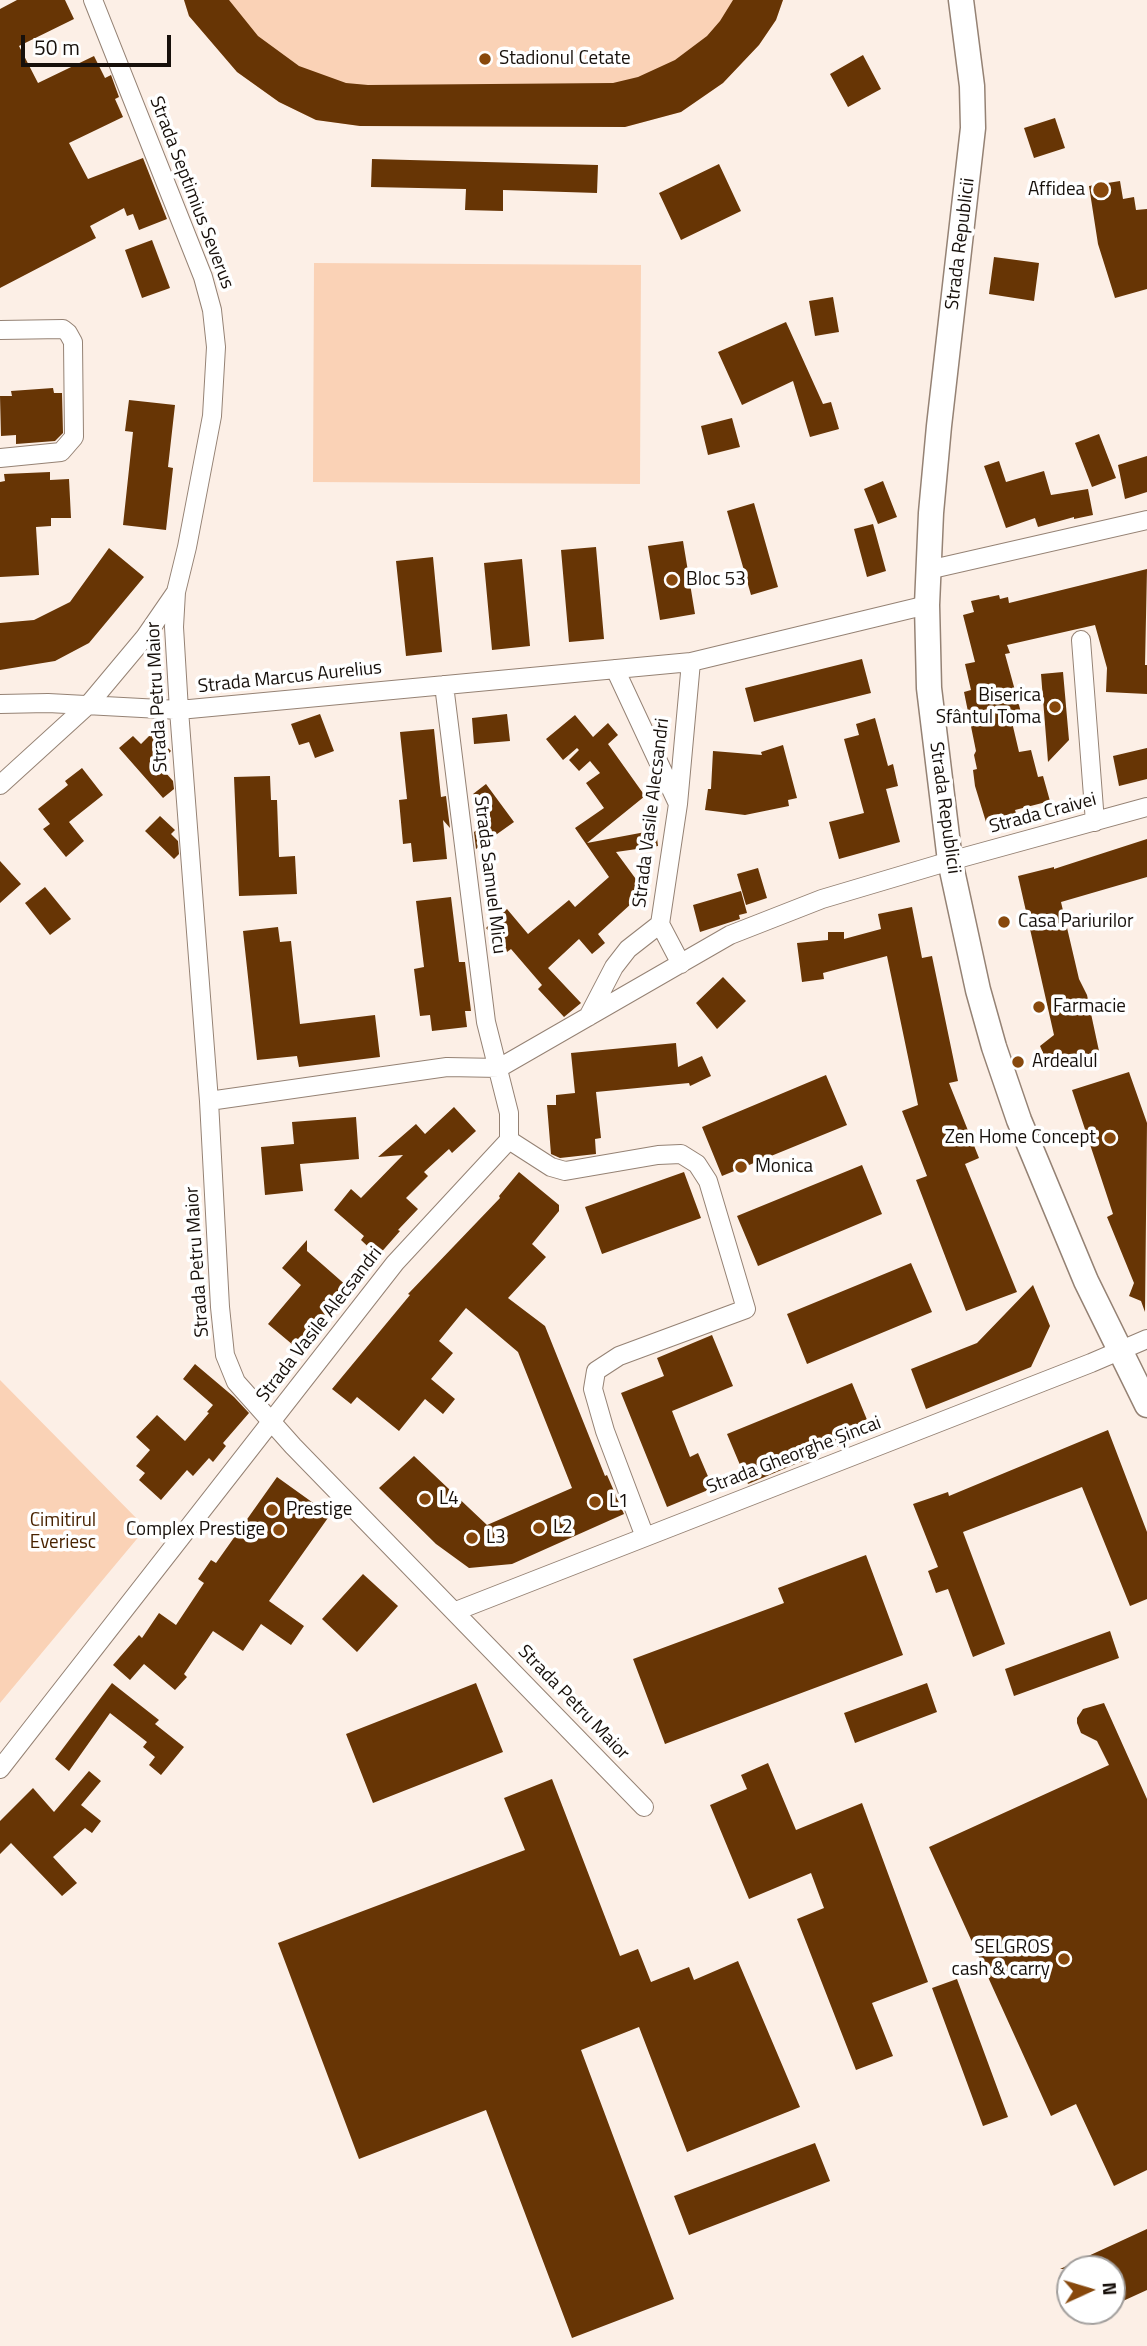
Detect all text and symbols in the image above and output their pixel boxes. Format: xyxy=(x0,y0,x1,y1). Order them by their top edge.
scale bar xyxy=(24,21,175,65)
text: 50 m xyxy=(34,31,80,63)
place label: Stadionul Cetate xyxy=(499,48,631,70)
marker: Stadionul Cetate xyxy=(477,51,493,67)
street label: Strada Septimius Severus xyxy=(144,94,238,292)
street label: Strada Republicii xyxy=(942,177,980,311)
place label: Affidea xyxy=(1028,179,1085,201)
marker: Affidea xyxy=(1091,180,1111,200)
place label: Bloc 53 xyxy=(686,569,746,591)
marker: Bloc 53 xyxy=(664,572,680,588)
street label: Strada Petru Maior xyxy=(143,621,173,773)
street label: Strada Marcus Aurelius xyxy=(197,657,383,699)
place label: Biserica Sfântul Toma xyxy=(936,685,1041,729)
marker: Biserica Sfântul Toma xyxy=(1047,699,1063,715)
street label: Strada Vasile Alecsandri xyxy=(629,717,675,909)
street label: Strada Republicii xyxy=(923,741,965,875)
street label: Strada Craivei xyxy=(987,789,1099,839)
street label: Strada Samuel Micu xyxy=(468,795,510,955)
place label: Casa Pariurilor xyxy=(1018,911,1134,933)
marker: Casa Pariurilor xyxy=(996,914,1012,930)
place label: Farmacie xyxy=(1053,996,1126,1018)
marker: Farmacie xyxy=(1031,999,1047,1015)
place label: Ardealul xyxy=(1032,1051,1098,1073)
marker: Ardealul xyxy=(1010,1054,1026,1070)
place label: Zen Home Concept xyxy=(945,1127,1096,1149)
marker: Zen Home Concept xyxy=(1102,1130,1118,1146)
place label: Monica xyxy=(755,1156,813,1178)
marker: Monica xyxy=(733,1159,749,1175)
street label: Strada Petru Maior xyxy=(181,1186,215,1338)
street label: Strada Vasile Alecsandri xyxy=(252,1243,388,1407)
street label: Strada Gheorghe Șincai xyxy=(704,1412,884,1500)
place label: L4 xyxy=(439,1488,459,1510)
marker: L4 xyxy=(417,1491,433,1507)
place label: L1 xyxy=(609,1491,629,1513)
marker: L1 xyxy=(587,1494,603,1510)
place label: Prestige xyxy=(286,1499,352,1521)
marker: Prestige xyxy=(264,1502,280,1518)
park label: Cimitirul Everiesc xyxy=(30,1510,96,1554)
place label: L2 xyxy=(553,1517,573,1539)
place label: Complex Prestige xyxy=(126,1519,265,1541)
marker: L2 xyxy=(531,1520,547,1536)
marker: Complex Prestige xyxy=(271,1522,287,1538)
place label: L3 xyxy=(486,1527,506,1549)
marker: L3 xyxy=(464,1530,480,1546)
street label: Strada Petru Maior xyxy=(512,1641,634,1765)
place label: SELGROS cash & carry xyxy=(952,1937,1050,1981)
marker: SELGROS cash & carry xyxy=(1056,1951,1072,1967)
north arrow xyxy=(1056,2255,1126,2325)
text: N xyxy=(1096,2281,1125,2296)

